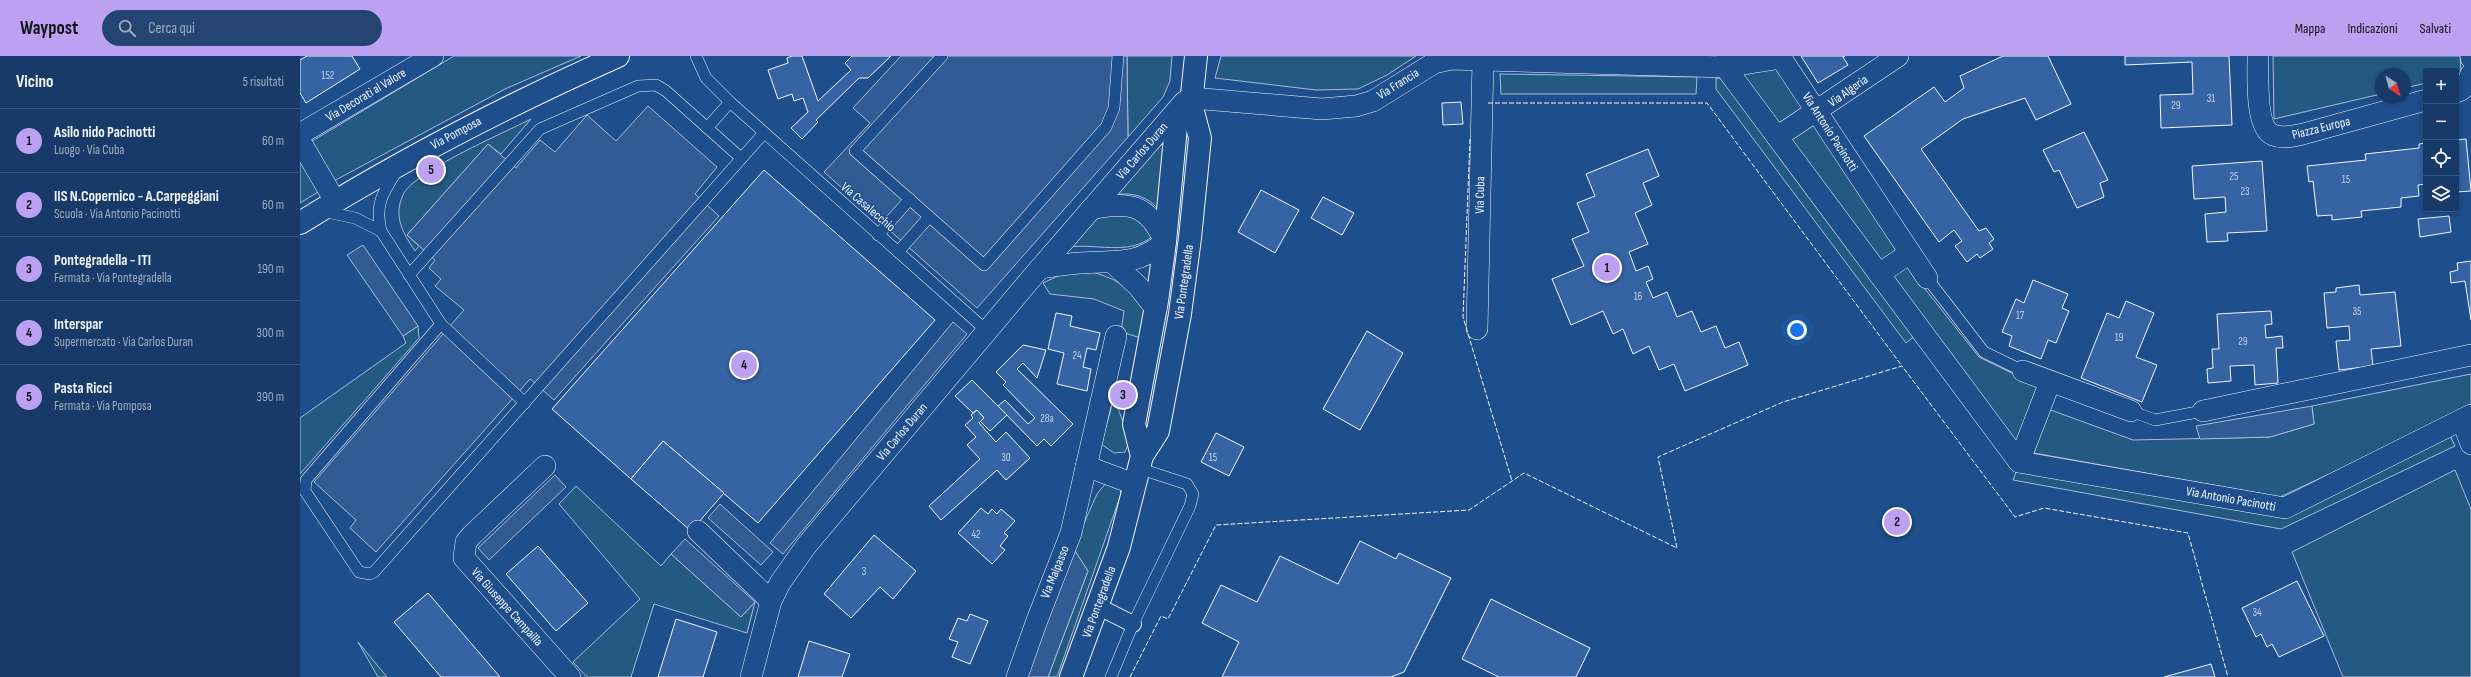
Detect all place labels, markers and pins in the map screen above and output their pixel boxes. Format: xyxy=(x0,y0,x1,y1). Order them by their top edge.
pin: 5 xyxy=(418,155,444,185)
pin: 1 xyxy=(1594,253,1620,283)
pin: 4 xyxy=(731,350,757,380)
pin: 3 xyxy=(1110,380,1136,410)
pin: 2 xyxy=(1884,507,1910,537)

